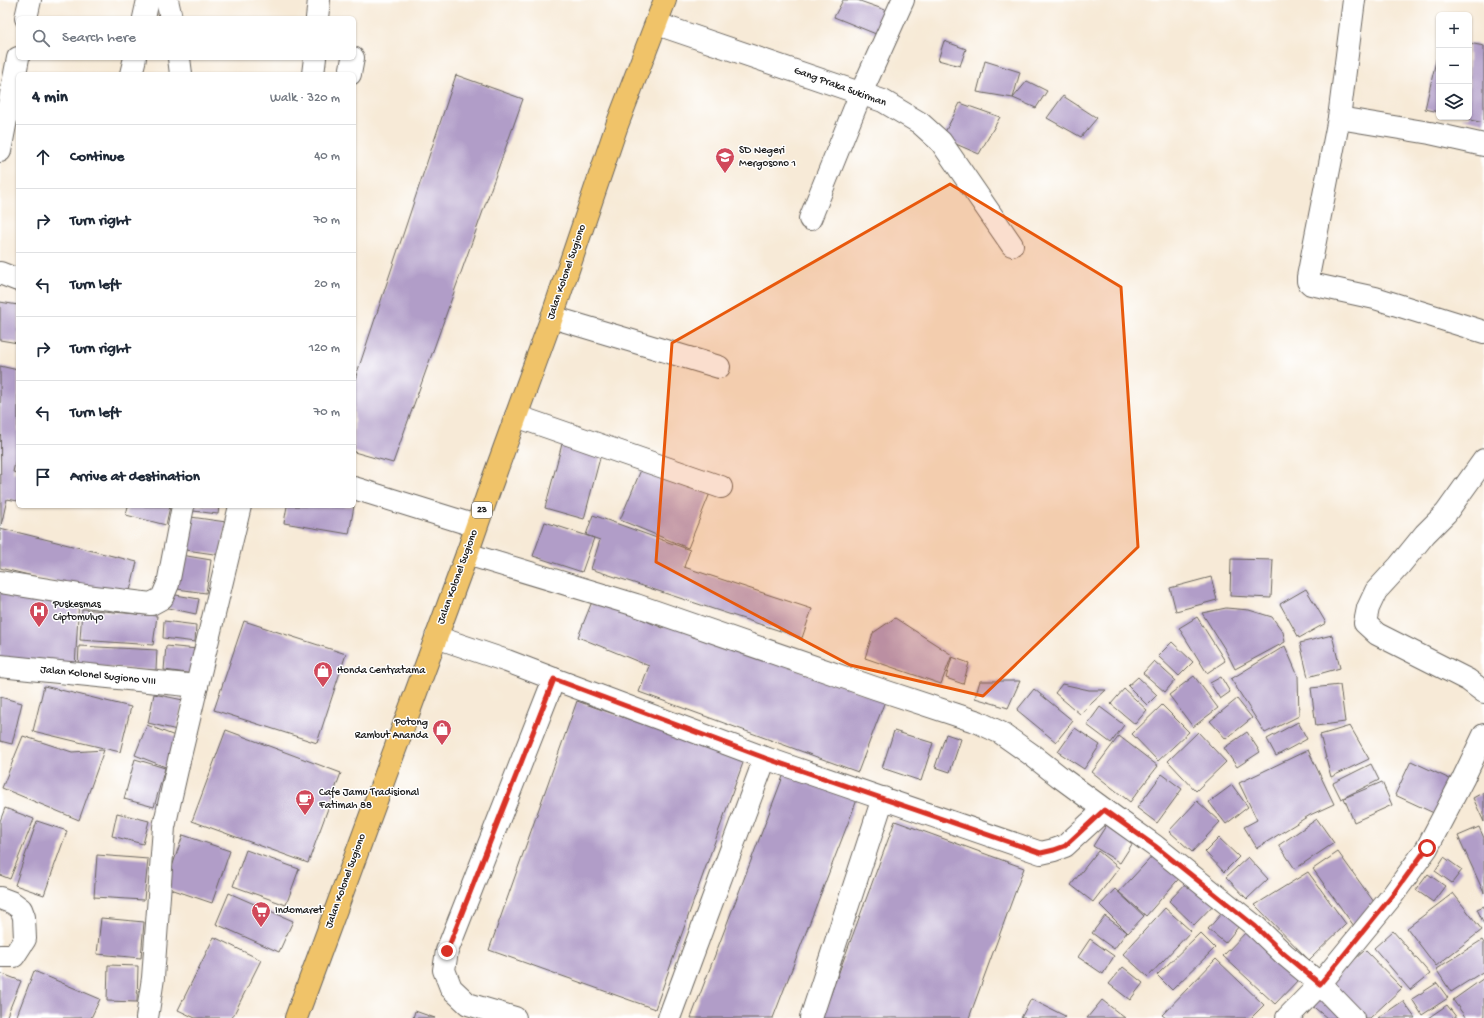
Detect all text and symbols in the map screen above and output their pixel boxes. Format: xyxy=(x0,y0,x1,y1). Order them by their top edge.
map controls xyxy=(1436,12,1472,120)
button: + xyxy=(1436,12,1472,48)
search box xyxy=(16,16,356,60)
icon: search xyxy=(30,27,52,49)
text: Search here xyxy=(62,29,136,47)
button: − xyxy=(1436,48,1472,84)
street label: Gang Praka Sukirman xyxy=(792,65,889,110)
button: layers xyxy=(1436,84,1472,120)
text: 4 min xyxy=(32,88,68,108)
text: Walk · 320 m xyxy=(270,91,340,106)
place label: SD Negeri Mergosono 1 xyxy=(739,145,796,170)
icon: ahead xyxy=(32,146,54,168)
school or university icon: SD Negeri Mergosono 1 xyxy=(714,146,736,174)
text: Continue xyxy=(70,148,124,166)
text: 40 m xyxy=(314,149,340,164)
icon: right xyxy=(32,210,54,232)
text: Turn right xyxy=(70,212,130,230)
text: 70 m xyxy=(314,213,340,228)
street label: Jalan Kolonel Sugiono xyxy=(545,223,589,321)
icon: left xyxy=(32,274,54,296)
text: Turn left xyxy=(70,276,121,294)
text: 20 m xyxy=(314,277,340,292)
icon: right xyxy=(32,338,54,360)
text: Turn right xyxy=(70,340,130,358)
text: 120 m xyxy=(309,341,340,356)
icon: left xyxy=(32,402,54,424)
text: Turn left xyxy=(70,404,121,422)
text: 70 m xyxy=(314,405,340,420)
icon: arrive xyxy=(32,466,54,488)
text: Arrive at destination xyxy=(70,468,200,486)
road number: 23 xyxy=(472,502,492,518)
street label: Jalan Kolonel Sugiono xyxy=(435,528,481,626)
place label: Puskesmas Ciptomulyo xyxy=(52,599,104,624)
hospital icon: Puskesmas Ciptomulyo xyxy=(28,600,50,628)
shop icon: Honda Centratama xyxy=(312,660,334,688)
street label: Jalan Kolonel Sugiono VIII xyxy=(40,664,157,688)
place label: Honda Centratama xyxy=(337,665,426,677)
place label: Potong Rambut Ananda xyxy=(355,717,429,742)
shop icon: Potong Rambut Ananda xyxy=(431,718,453,746)
place label: Cafe Jamu Tradisional Fatimah 88 xyxy=(318,786,420,812)
cafe icon: Cafe Jamu Tradisional Fatimah 88 xyxy=(294,788,316,816)
street label: Jalan Kolonel Sugiono xyxy=(323,832,369,930)
route start xyxy=(1418,839,1436,857)
supermarket icon: Indomaret xyxy=(250,900,272,928)
place label: Indomaret xyxy=(275,905,325,917)
route end xyxy=(438,942,456,960)

